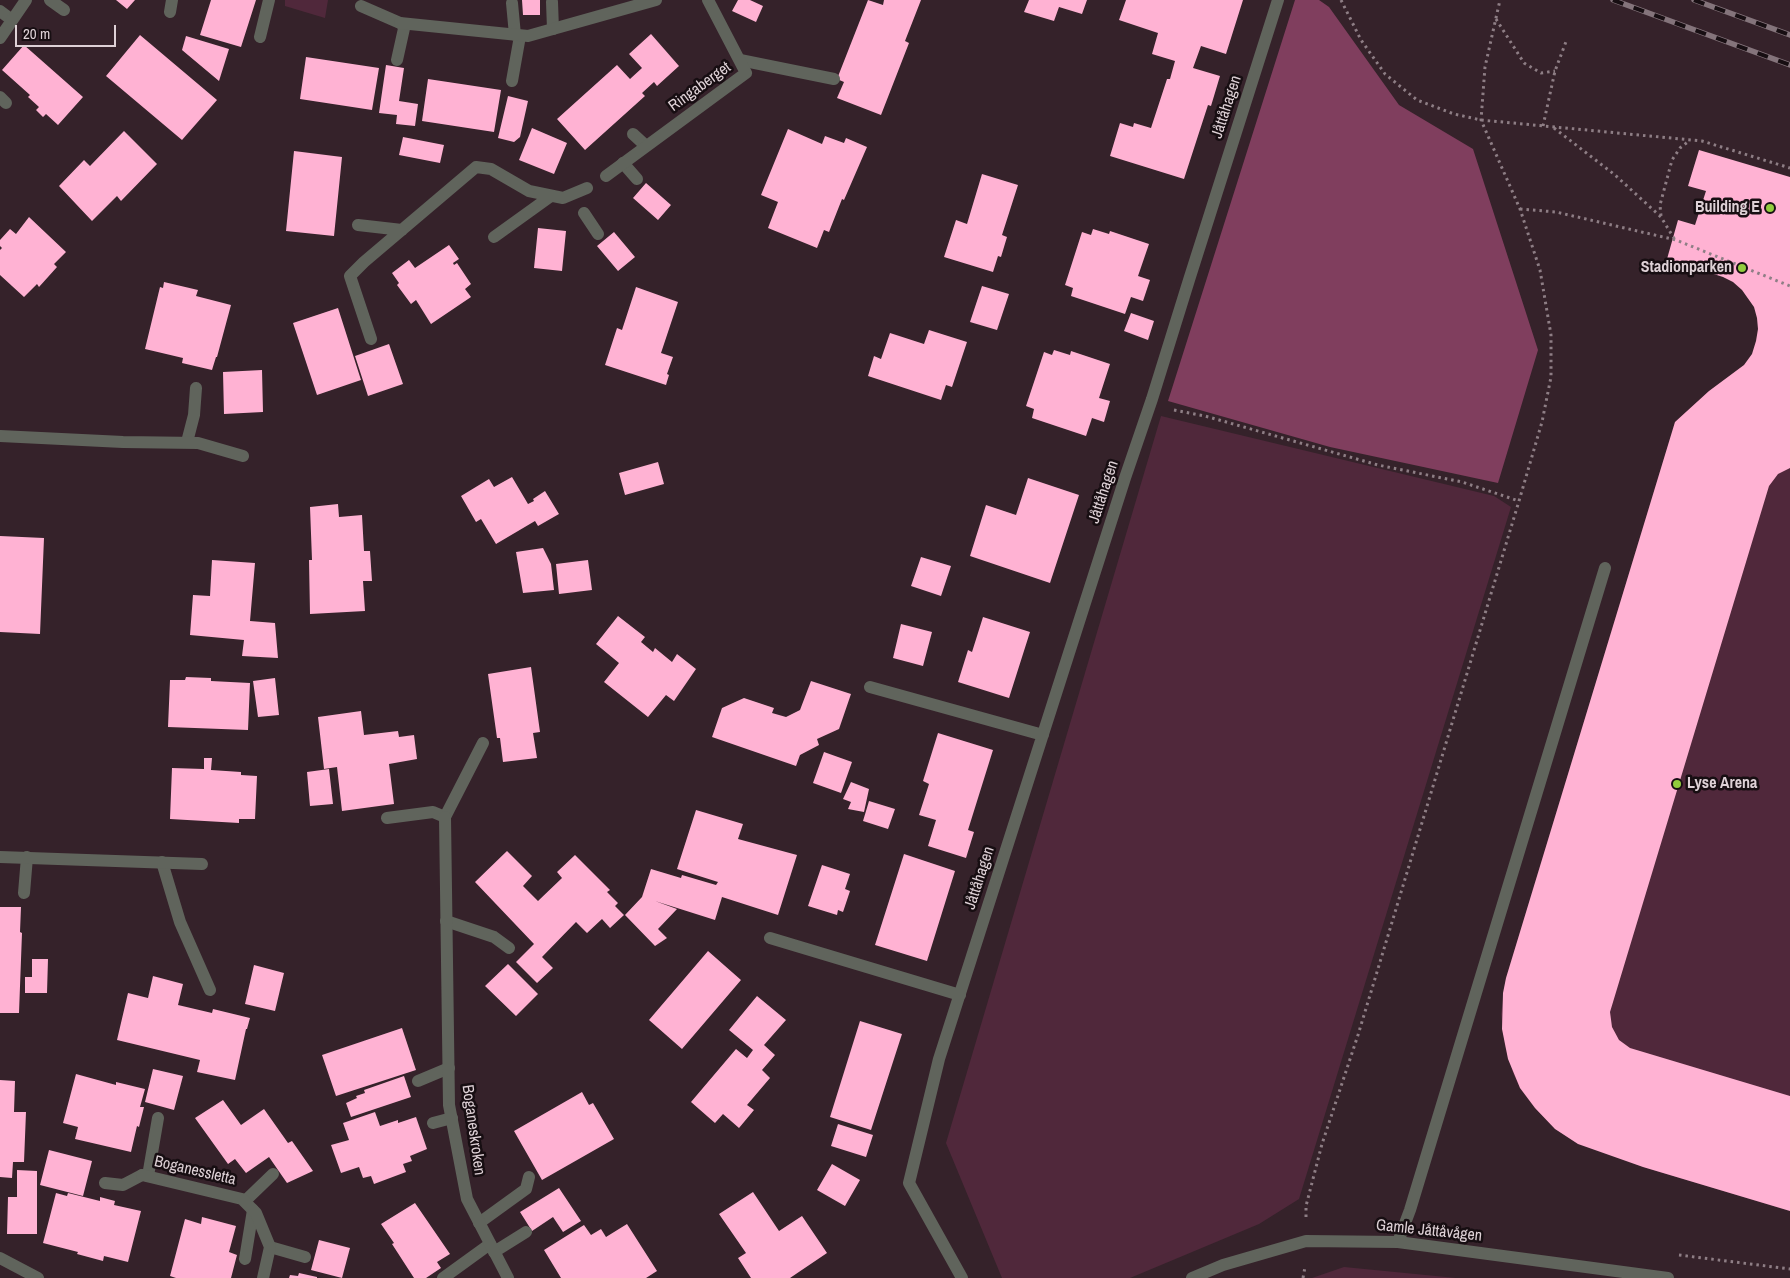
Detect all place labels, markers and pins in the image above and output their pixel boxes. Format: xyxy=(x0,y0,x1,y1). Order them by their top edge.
place label: Building E xyxy=(1695,198,1760,218)
marker: Building E xyxy=(1764,202,1776,214)
place label: Stadionparken xyxy=(1641,258,1732,278)
marker: Stadionparken xyxy=(1736,262,1748,274)
place label: Lyse Arena xyxy=(1687,774,1757,794)
marker: Lyse Arena xyxy=(1671,778,1683,790)

